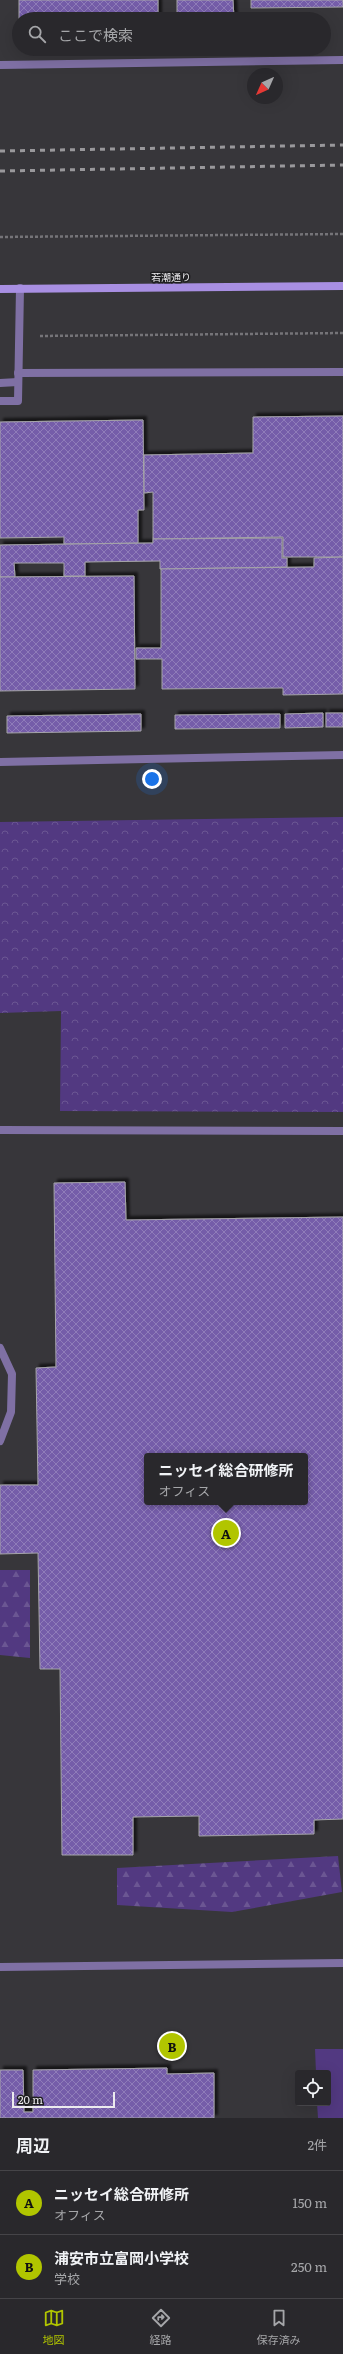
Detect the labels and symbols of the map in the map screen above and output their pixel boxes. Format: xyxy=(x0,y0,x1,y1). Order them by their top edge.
north arrow xyxy=(247,68,283,104)
street label: 若潮通り xyxy=(151,269,191,284)
your location xyxy=(142,769,162,789)
pin: A xyxy=(213,1518,239,1548)
pin: B xyxy=(159,2031,185,2061)
scale bar xyxy=(12,2090,115,2109)

